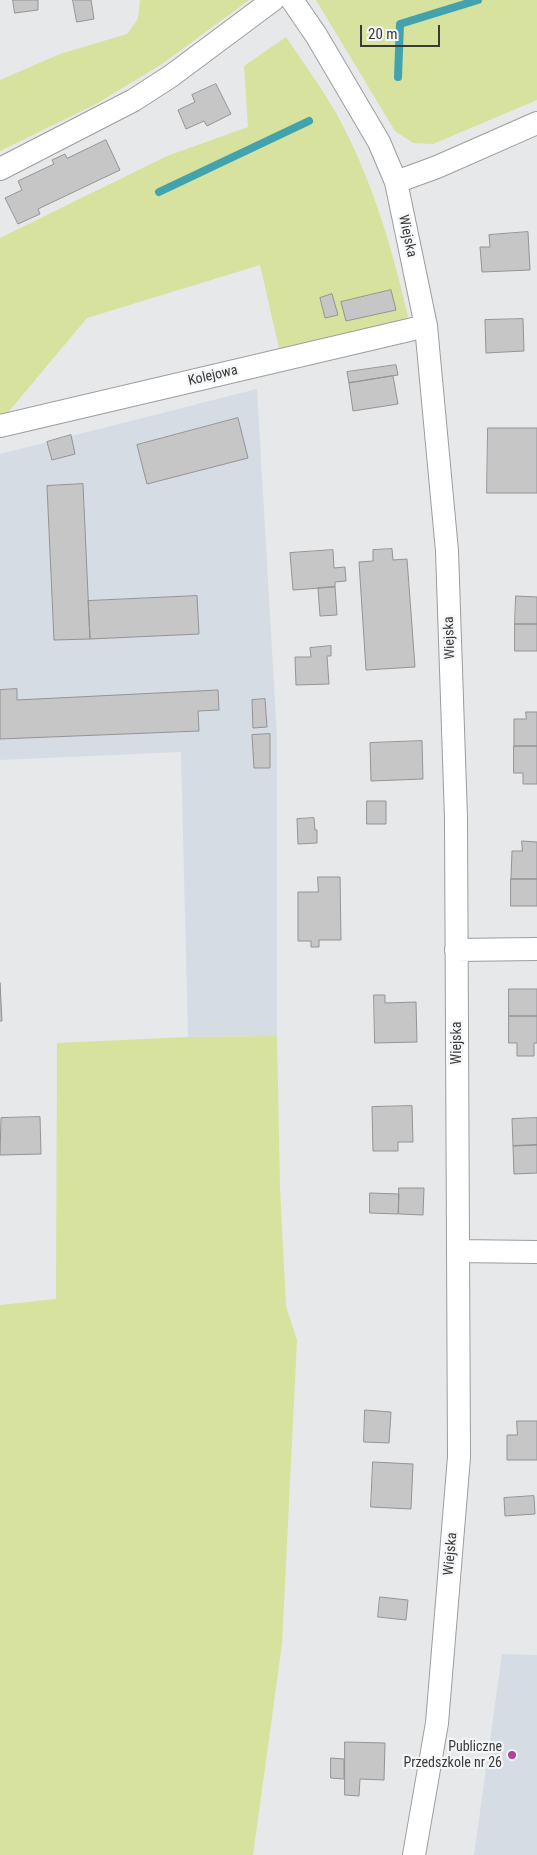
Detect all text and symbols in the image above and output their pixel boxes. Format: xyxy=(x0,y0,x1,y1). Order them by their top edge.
scale bar xyxy=(362,15,442,47)
text: 20 m xyxy=(368,25,398,43)
street label: Wiejska xyxy=(394,213,420,259)
street label: Kolejowa xyxy=(187,362,239,390)
street label: Wiejska xyxy=(441,616,459,660)
street label: Wiejska xyxy=(449,1022,465,1064)
street label: Wiejska xyxy=(441,1532,461,1576)
place label: Publiczne Przedszkole nr 26 xyxy=(403,1739,502,1771)
marker: Publiczne Przedszkole nr 26 xyxy=(506,1749,518,1761)

